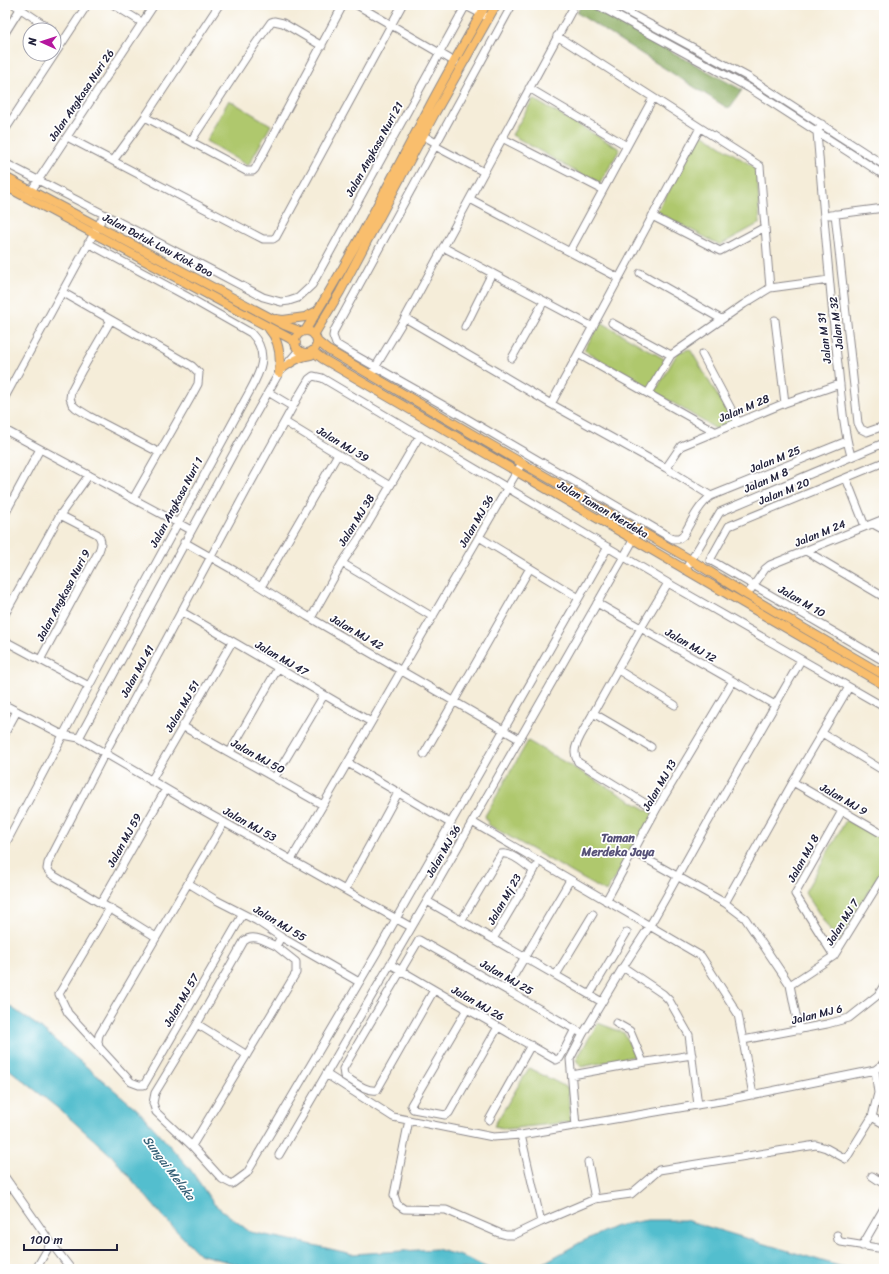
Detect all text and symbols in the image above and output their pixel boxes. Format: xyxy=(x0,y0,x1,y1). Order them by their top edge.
north arrow xyxy=(22,22,62,62)
text: N xyxy=(23,37,42,47)
street label: Jalan Angkasa Nuri 26 xyxy=(43,45,119,146)
street label: Jalan Angkasa Nuri 21 xyxy=(340,98,409,201)
street label: Jalan Datuk Low Kiok Boo xyxy=(98,208,217,283)
street label: Jalan M 32 xyxy=(824,295,849,351)
street label: Jalan M 31 xyxy=(812,311,837,365)
street label: Jalan M 28 xyxy=(715,389,773,428)
street label: Jalan MJ 39 xyxy=(312,421,373,468)
street label: Jalan M 25 xyxy=(746,441,804,479)
street label: Jalan Angkasa Nuri 1 xyxy=(144,453,208,552)
street label: Jalan M 8 xyxy=(740,462,792,499)
street label: Jalan M 20 xyxy=(755,473,813,511)
street label: Jalan Taman Merdeka xyxy=(553,475,652,544)
street label: Jalan MJ 38 xyxy=(332,490,380,551)
street label: Jalan MJ 36 xyxy=(453,491,499,552)
street label: Jalan M 24 xyxy=(791,515,849,553)
street label: Jalan Angkasa Nuri 9 xyxy=(31,546,96,646)
street label: Jalan M 10 xyxy=(774,580,829,623)
street label: Jalan MJ 42 xyxy=(326,609,388,656)
street label: Jalan MJ 12 xyxy=(661,623,721,668)
street label: Jalan MJ 47 xyxy=(251,635,313,682)
street label: Jalan MJ 41 xyxy=(115,641,160,702)
street label: Jalan MJ 51 xyxy=(159,677,205,737)
street label: Jalan MJ 50 xyxy=(226,733,288,779)
street label: Jalan MJ 13 xyxy=(637,756,682,815)
street label: Jalan MJ 9 xyxy=(815,778,871,821)
street label: Jalan MJ 53 xyxy=(219,802,280,847)
street label: Jalan MJ 59 xyxy=(101,810,147,872)
street label: Jalan MJ 36 xyxy=(420,821,466,882)
district label: Taman Merdeka Jaya xyxy=(581,827,655,863)
street label: Jalan MJ 8 xyxy=(782,830,825,887)
street label: Jalan Mj 23 xyxy=(482,870,527,929)
street label: Jalan MJ 7 xyxy=(820,895,865,950)
street label: Jalan MJ 55 xyxy=(249,900,310,947)
street label: Jalan MJ 25 xyxy=(476,954,537,1000)
street label: Jalan MJ 57 xyxy=(158,970,205,1031)
street label: Jalan MJ 26 xyxy=(447,980,508,1026)
street label: Jalan MJ 6 xyxy=(789,999,845,1030)
water label: Sungai Melaka xyxy=(137,1131,201,1206)
scale bar xyxy=(24,1226,117,1252)
text: 100 m xyxy=(30,1229,63,1251)

